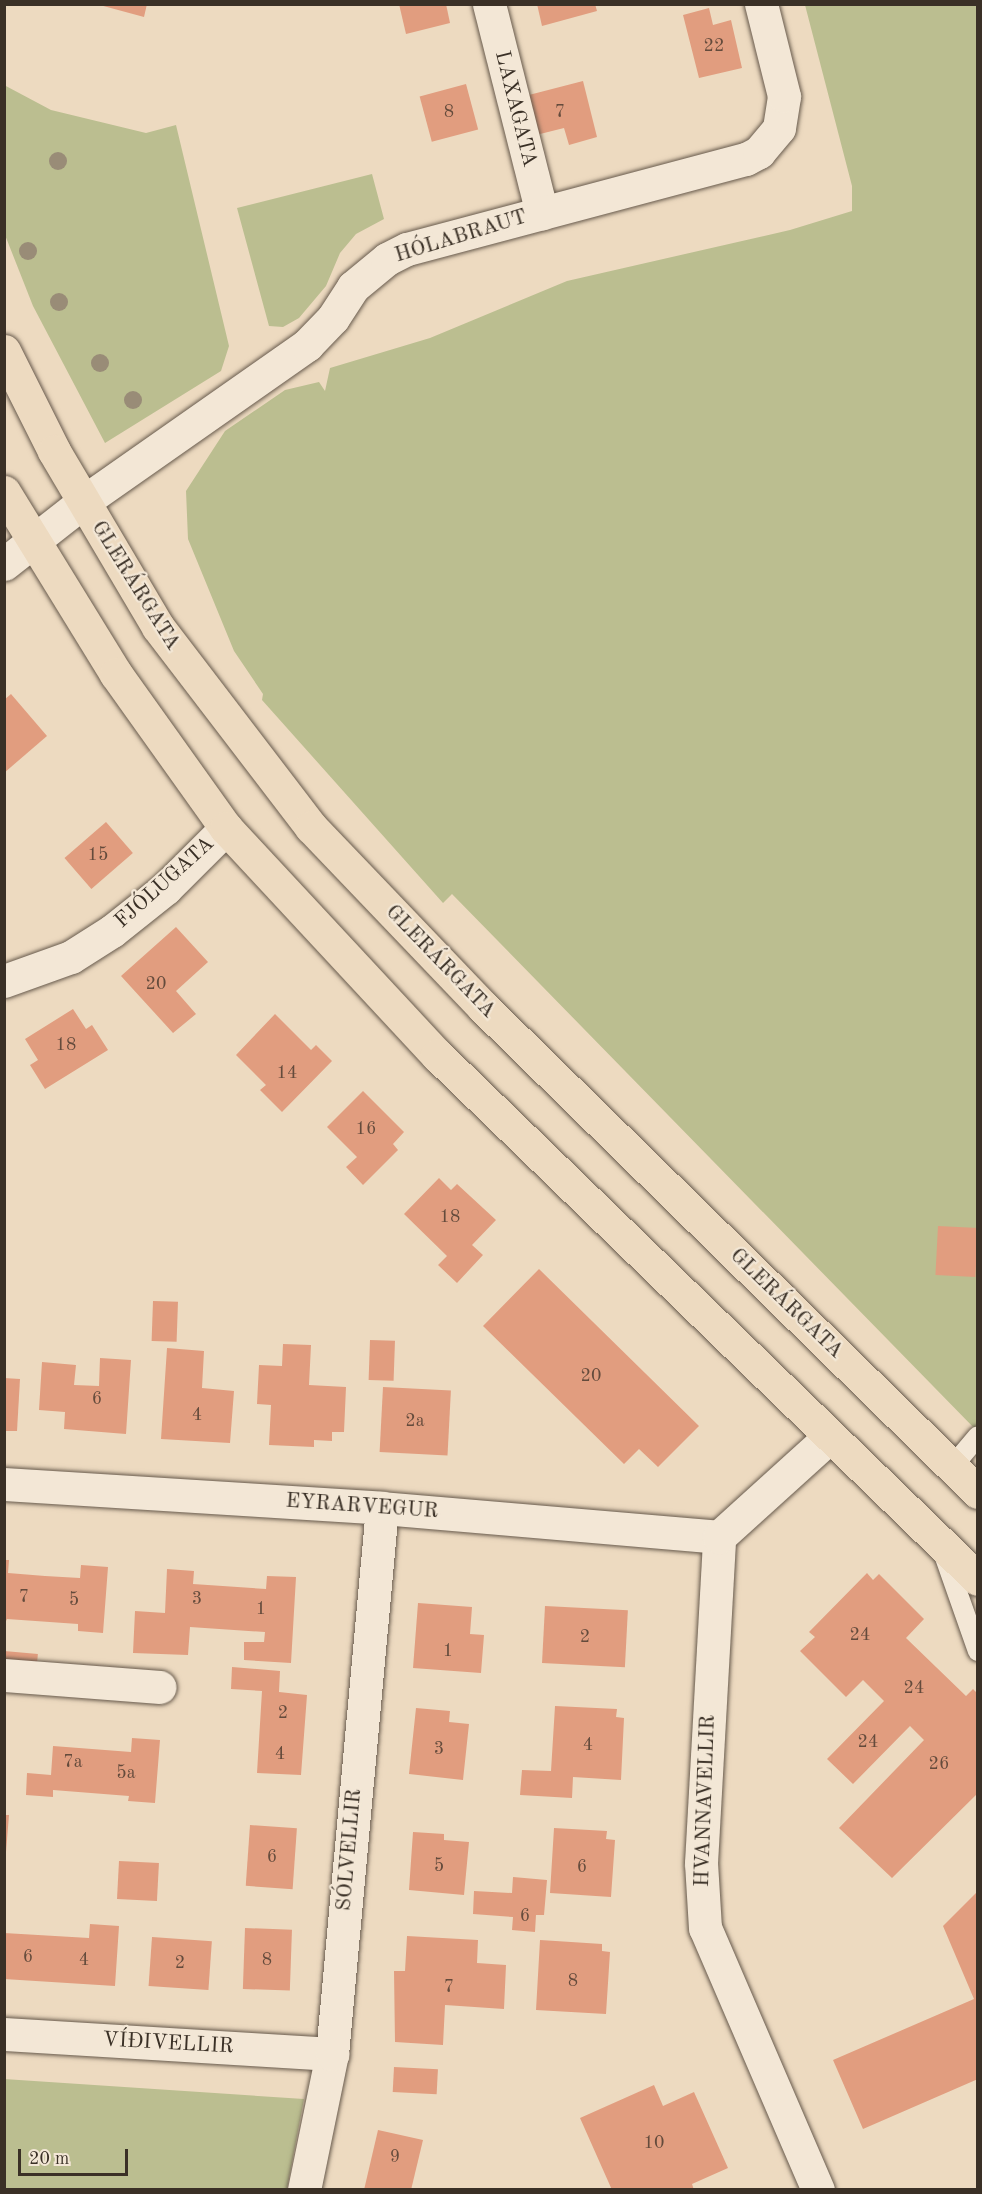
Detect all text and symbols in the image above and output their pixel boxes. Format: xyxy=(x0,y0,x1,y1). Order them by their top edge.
house number: 22 xyxy=(704,35,724,57)
street label: LAXAGATA xyxy=(488,48,542,170)
house number: 8 xyxy=(444,101,454,123)
house number: 7 xyxy=(555,101,565,123)
street label: HÓLABRAUT xyxy=(392,205,530,269)
street label: GLERÁRGATA xyxy=(85,517,185,655)
street label: FJÓLUGATA xyxy=(110,832,220,934)
house number: 15 xyxy=(88,844,108,866)
street label: GLERÁRGATA xyxy=(380,900,500,1024)
house number: 20 xyxy=(146,973,166,995)
house number: 18 xyxy=(56,1034,76,1056)
house number: 14 xyxy=(277,1062,297,1084)
house number: 16 xyxy=(356,1118,376,1140)
house number: 18 xyxy=(440,1206,460,1228)
street label: GLERÁRGATA xyxy=(724,1244,848,1364)
house number: 20 xyxy=(581,1365,601,1387)
house number: 6 xyxy=(92,1388,102,1410)
house number: 4 xyxy=(192,1404,202,1426)
house number: 2a xyxy=(405,1410,425,1432)
street label: EYRARVEGUR xyxy=(285,1489,439,1525)
house number: 7 xyxy=(19,1586,29,1608)
house number: 3 xyxy=(192,1588,202,1610)
house number: 5 xyxy=(69,1589,79,1611)
house number: 1 xyxy=(256,1598,266,1620)
house number: 24 xyxy=(850,1624,870,1646)
house number: 2 xyxy=(580,1626,590,1648)
house number: 1 xyxy=(443,1640,453,1662)
house number: 24 xyxy=(904,1677,924,1699)
house number: 2 xyxy=(278,1702,288,1724)
street label: HVANNAVELLIR xyxy=(690,1715,722,1887)
house number: 24 xyxy=(858,1731,878,1753)
house number: 4 xyxy=(583,1734,593,1756)
house number: 3 xyxy=(434,1738,444,1760)
house number: 4 xyxy=(275,1743,285,1765)
house number: 7a xyxy=(63,1751,83,1773)
house number: 26 xyxy=(929,1753,949,1775)
house number: 5a xyxy=(116,1762,136,1784)
street label: SÓLVELLIR xyxy=(332,1788,368,1912)
house number: 6 xyxy=(267,1846,277,1868)
house number: 5 xyxy=(434,1855,444,1877)
house number: 6 xyxy=(577,1856,587,1878)
house number: 6 xyxy=(520,1905,530,1927)
house number: 6 xyxy=(23,1946,33,1968)
house number: 4 xyxy=(79,1949,89,1971)
house number: 8 xyxy=(262,1949,272,1971)
house number: 2 xyxy=(175,1952,185,1974)
house number: 8 xyxy=(568,1970,578,1992)
house number: 7 xyxy=(444,1976,454,1998)
street label: VÍÐIVELLIR xyxy=(102,2028,234,2060)
house number: 10 xyxy=(644,2132,664,2154)
scale bar xyxy=(21,2137,130,2175)
house number: 9 xyxy=(390,2146,400,2168)
text: 20 m xyxy=(29,2150,69,2168)

